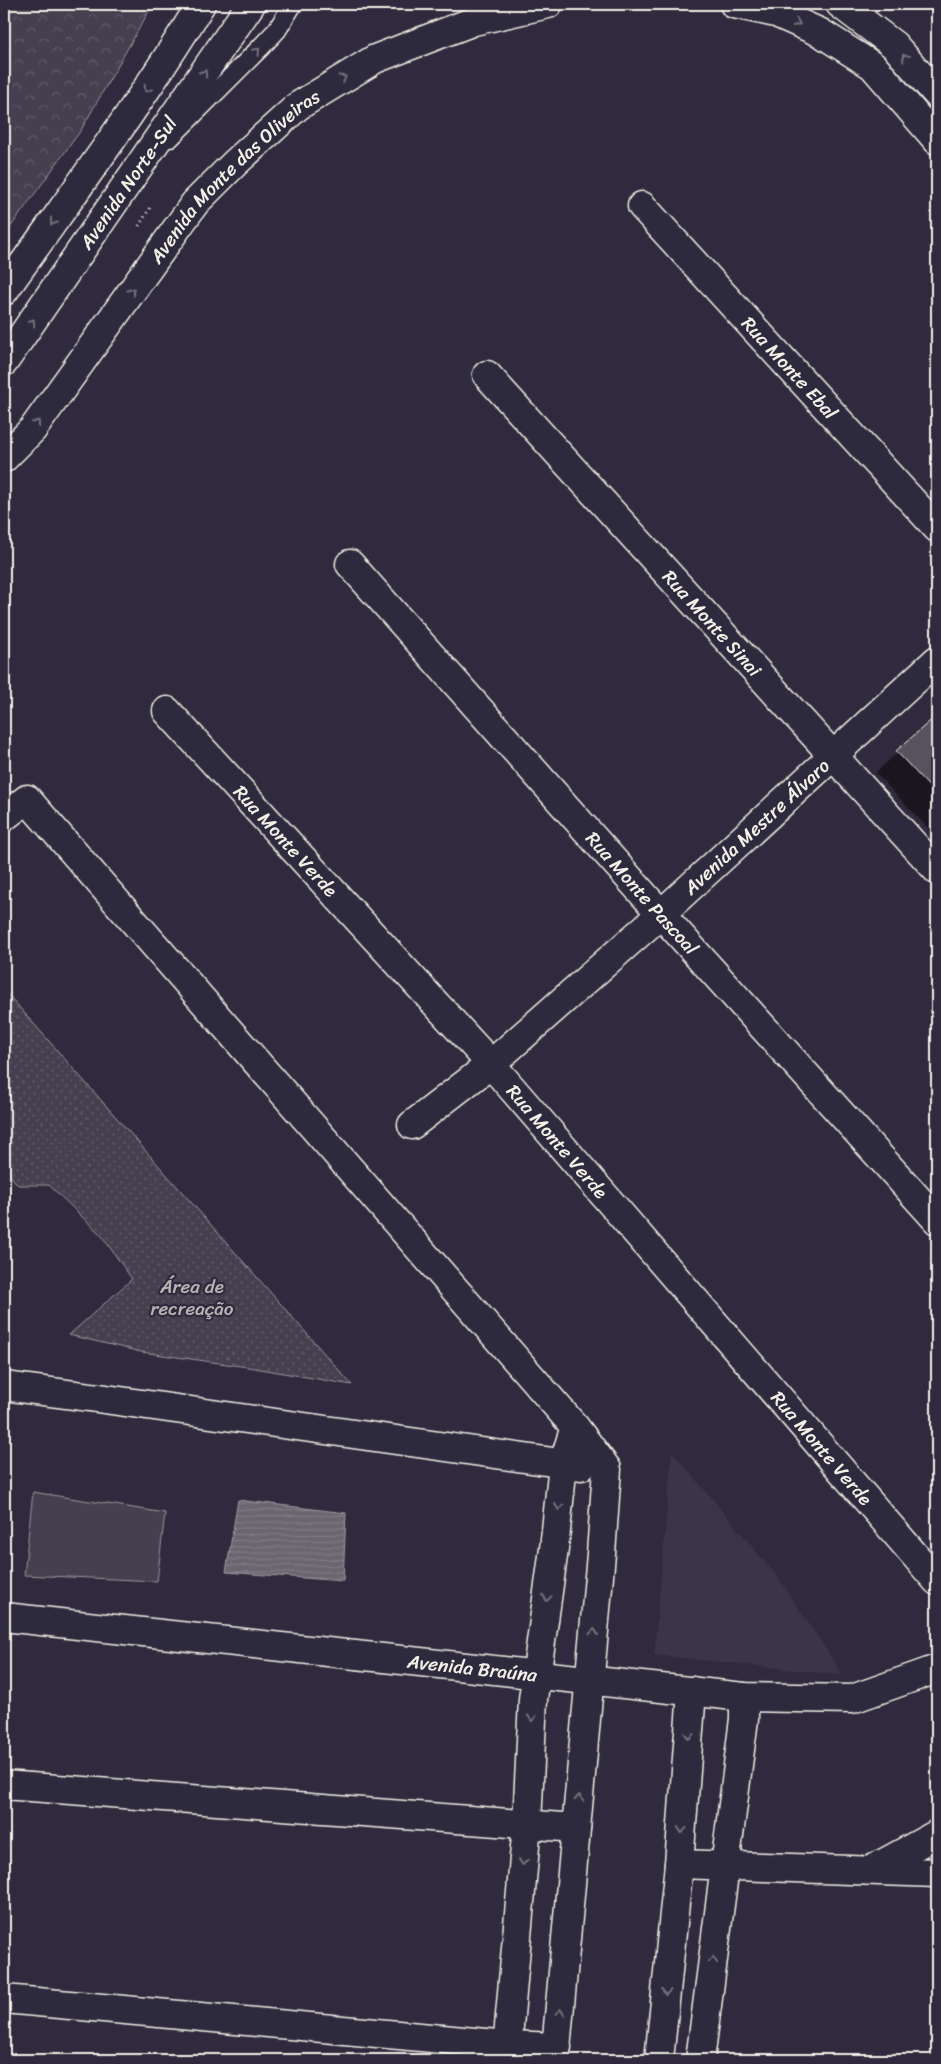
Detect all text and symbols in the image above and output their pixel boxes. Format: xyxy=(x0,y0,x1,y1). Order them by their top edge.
one-way arrow xyxy=(792,16,801,27)
one-way arrow xyxy=(251,48,260,57)
one-way arrow xyxy=(902,54,911,63)
one-way arrow xyxy=(198,70,207,79)
one-way arrow xyxy=(337,75,346,85)
street label: Avenida Monte das Oliveiras xyxy=(140,80,327,271)
one-way arrow xyxy=(144,83,153,93)
street label: Avenida Norte-Sul xyxy=(70,109,186,257)
one-way arrow xyxy=(50,216,59,225)
one-way arrow xyxy=(126,287,135,297)
street label: Rua Monte Ebal xyxy=(733,308,846,428)
one-way arrow xyxy=(26,318,35,327)
one-way arrow xyxy=(32,420,40,429)
street label: Rua Monte Sinai xyxy=(654,562,770,685)
street label: Avenida Mestre Álvaro xyxy=(675,750,838,904)
street label: Rua Monte Verde xyxy=(225,777,346,905)
street label: Rua Monte Pascoal xyxy=(577,823,707,963)
street label: Rua Monte Verde xyxy=(498,1076,616,1206)
park label: Área de recreação xyxy=(151,1270,234,1325)
street label: Rua Monte Verde xyxy=(762,1383,881,1513)
one-way arrow xyxy=(554,1503,565,1511)
one-way arrow xyxy=(542,1594,553,1602)
one-way arrow xyxy=(588,1628,599,1636)
street label: Avenida Braúna xyxy=(405,1645,539,1692)
one-way arrow xyxy=(527,1714,538,1722)
one-way arrow xyxy=(683,1733,694,1741)
one-way arrow xyxy=(573,1793,584,1801)
one-way arrow xyxy=(676,1826,687,1834)
one-way arrow xyxy=(518,1858,529,1866)
one-way arrow xyxy=(707,1955,718,1963)
one-way arrow xyxy=(661,1988,672,1996)
one-way arrow xyxy=(554,2007,565,2015)

